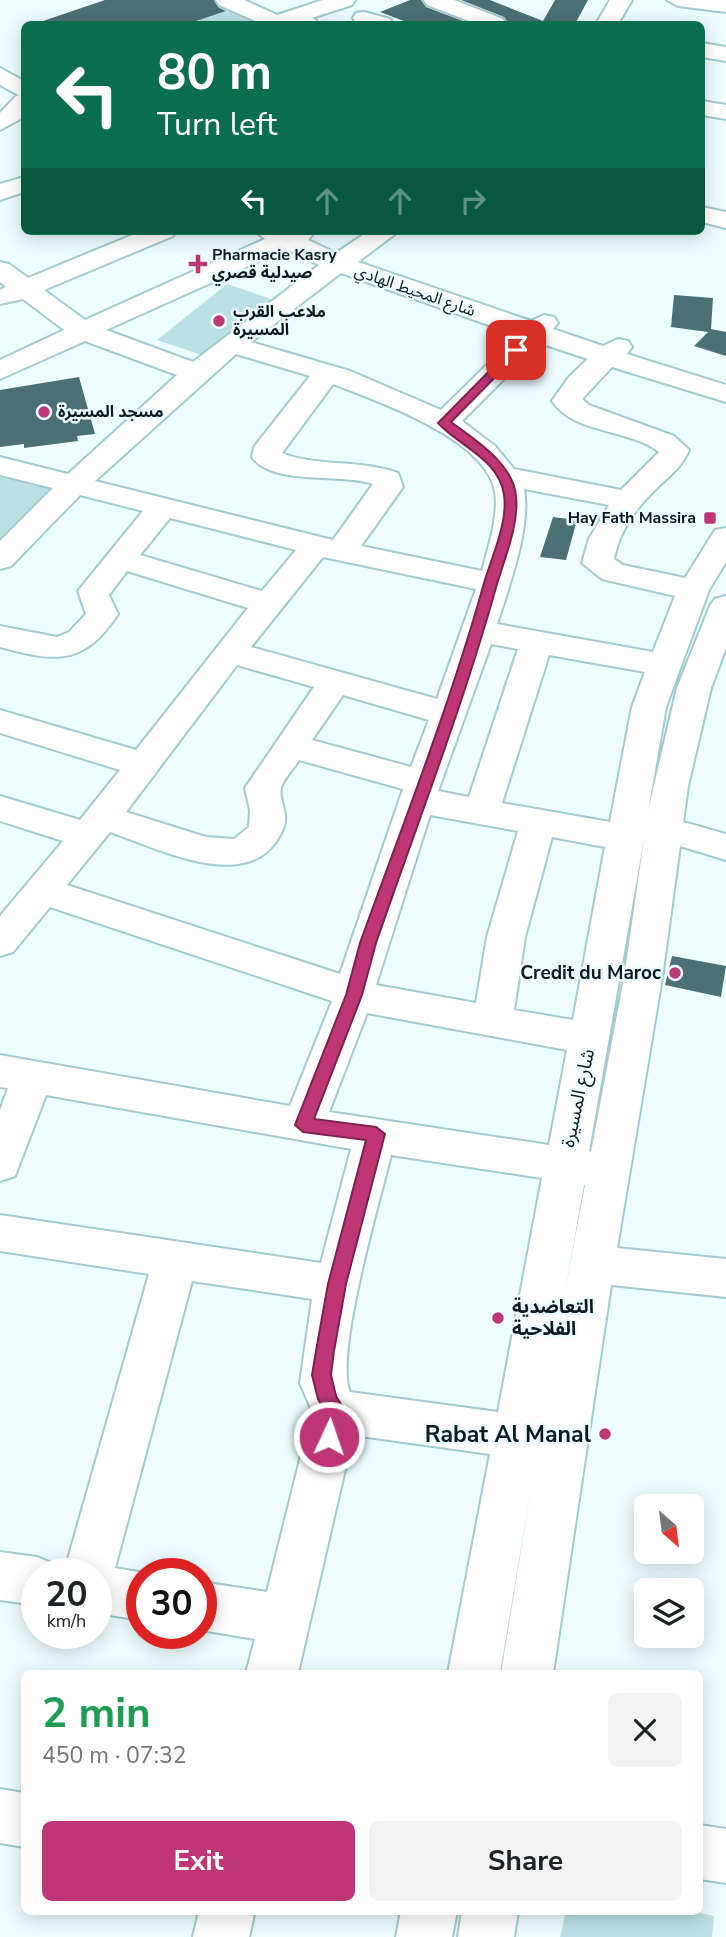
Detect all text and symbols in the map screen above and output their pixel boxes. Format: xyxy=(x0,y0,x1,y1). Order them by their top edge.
text: 80 m xyxy=(157,39,272,106)
icon: left xyxy=(42,49,133,140)
text: Turn left xyxy=(157,103,277,146)
icon: left xyxy=(235,182,273,220)
icon: ahead xyxy=(308,182,346,220)
icon: ahead xyxy=(381,182,419,220)
icon: right xyxy=(454,182,492,220)
place label: Pharmacie Kasry صيدلية قصري xyxy=(212,244,337,286)
marker: Pharmacie Kasry صيدلية قصري xyxy=(190,256,206,272)
street label: شارع المحيط الهادي xyxy=(351,260,478,323)
place label: ملاعب القرب المسيرة xyxy=(233,301,326,341)
marker: ملاعب القرب المسيرة xyxy=(211,313,227,329)
pin xyxy=(486,320,546,380)
icon: arrive xyxy=(497,331,535,369)
place label: مسجد المسيرة xyxy=(58,401,164,423)
marker: مسجد المسيرة xyxy=(36,404,52,420)
place label: Hay Fath Massira xyxy=(568,507,696,529)
marker: Hay Fath Massira xyxy=(702,510,718,526)
place label: Credit du Maroc xyxy=(520,960,661,986)
marker: Credit du Maroc xyxy=(667,965,683,981)
street label: شارع المسيرة xyxy=(555,1046,601,1150)
place label: التعاضدية الفلاحية xyxy=(512,1294,594,1342)
marker: التعاضدية الفلاحية xyxy=(490,1310,506,1326)
position arrow xyxy=(292,1400,366,1474)
place label: Rabat Al Manal xyxy=(425,1419,592,1450)
marker: Rabat Al Manal xyxy=(597,1426,613,1442)
north arrow xyxy=(634,1494,704,1564)
map controls xyxy=(634,1494,704,1648)
speed limit sign: 30 xyxy=(126,1558,217,1649)
text: 20 xyxy=(45,1571,88,1618)
button: layers xyxy=(634,1578,704,1648)
text: km/h xyxy=(47,1609,86,1633)
text: 2 min xyxy=(42,1685,151,1742)
button: close xyxy=(608,1693,682,1767)
text: 450 m · 07:32 xyxy=(42,1740,187,1771)
button: Exit xyxy=(42,1821,355,1901)
button: Share xyxy=(369,1821,682,1901)

